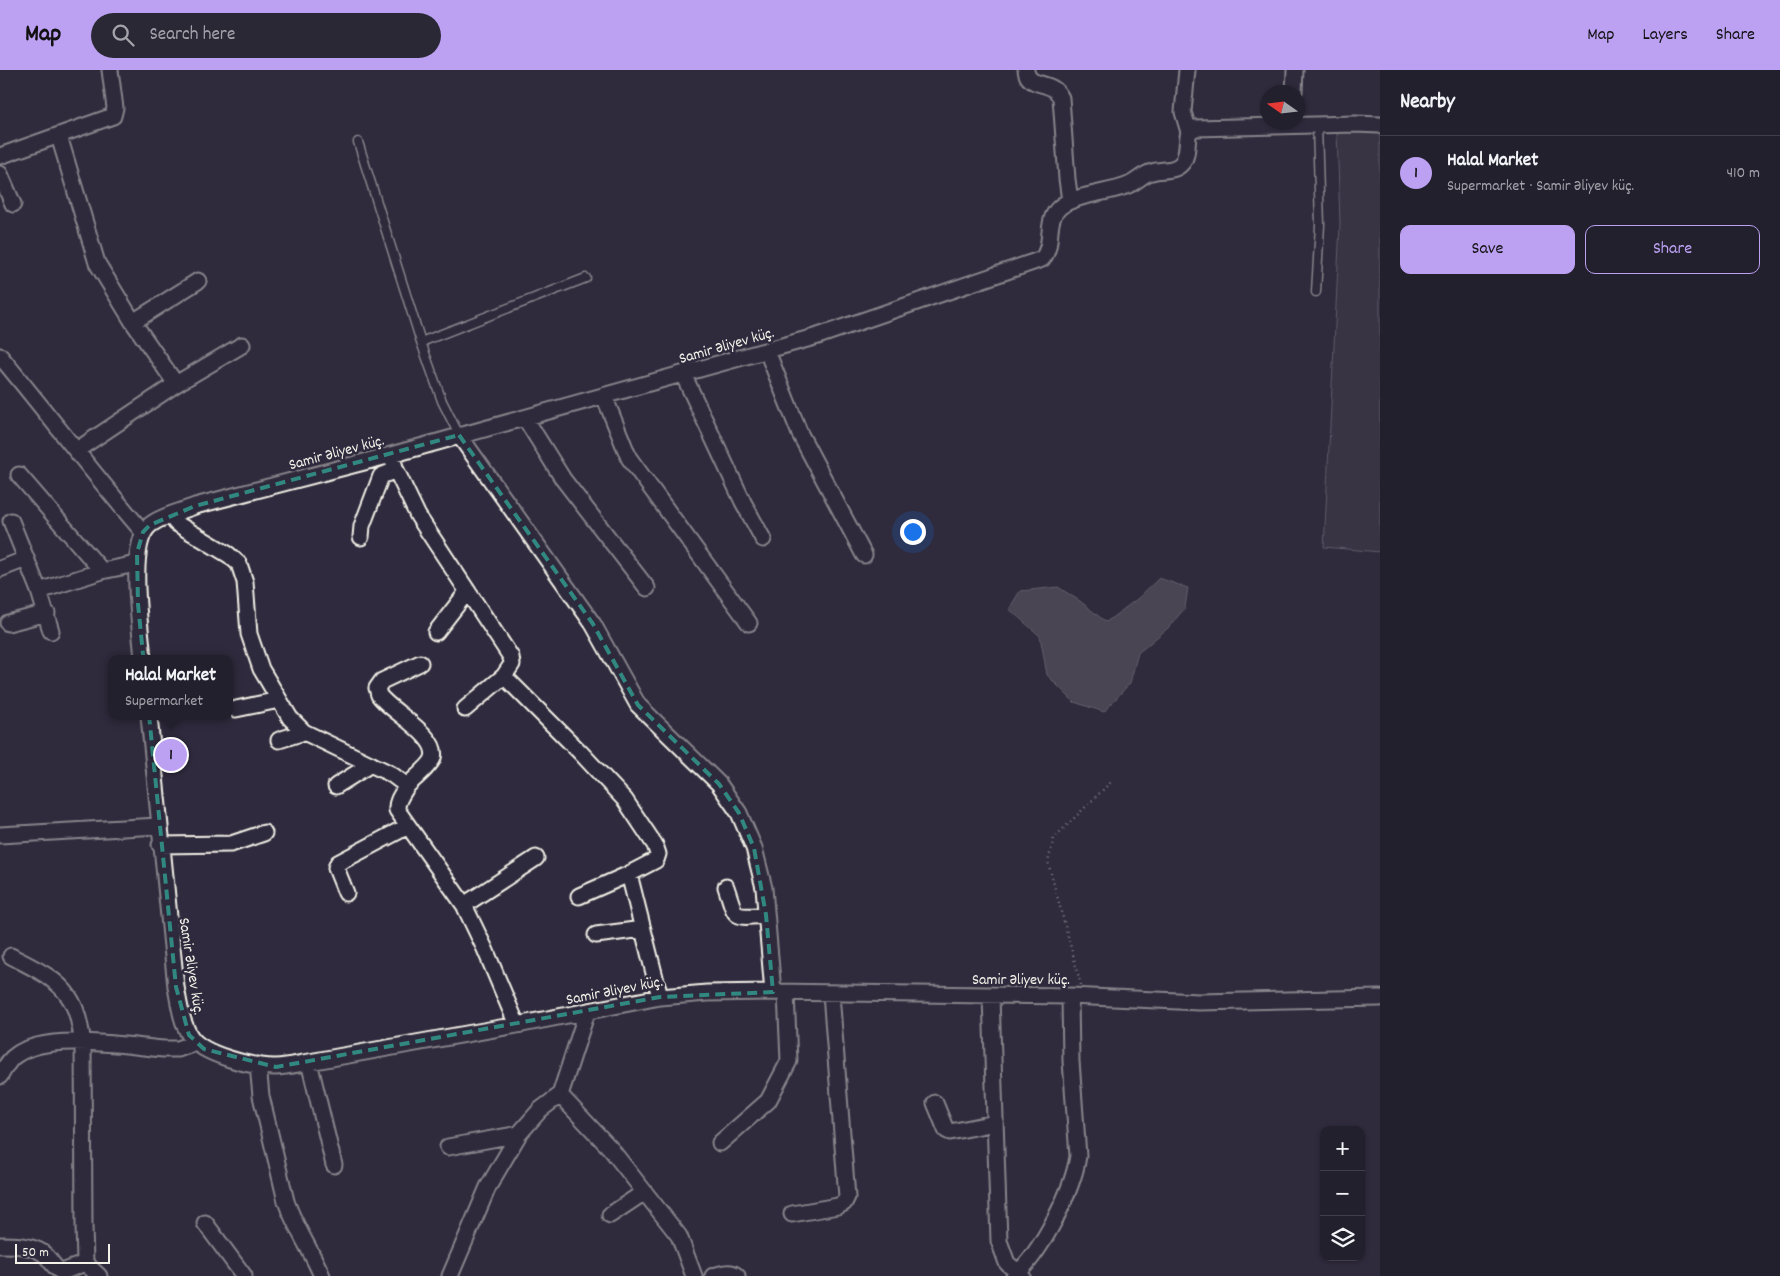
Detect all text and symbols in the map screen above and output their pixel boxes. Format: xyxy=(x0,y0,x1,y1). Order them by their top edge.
search box xyxy=(91,13,441,58)
text: Map xyxy=(25,18,61,52)
icon: search xyxy=(109,21,137,49)
text: Search here xyxy=(149,22,235,49)
text: Map xyxy=(1587,23,1614,48)
text: Layers xyxy=(1642,23,1688,48)
text: Share xyxy=(1716,23,1755,48)
north arrow xyxy=(1260,85,1305,130)
text: Nearby xyxy=(1400,88,1455,118)
text: Halal Market xyxy=(1447,148,1538,175)
text: 1 xyxy=(1414,162,1418,185)
text: 410 m xyxy=(1726,162,1760,185)
text: Supermarket · Samir Əliyev küç. xyxy=(1447,175,1634,198)
button: Save xyxy=(1400,225,1575,274)
button: Share xyxy=(1585,225,1760,274)
street label: Samir Əliyev küç. xyxy=(676,322,777,371)
street label: Samir Əliyev küç. xyxy=(286,430,387,477)
your location xyxy=(900,519,926,545)
popup xyxy=(108,655,233,720)
text: Halal Market xyxy=(125,663,216,690)
text: Supermarket xyxy=(125,690,203,713)
pin: 1 xyxy=(155,736,187,774)
street label: Samir Əliyev küç. xyxy=(172,916,210,1017)
street label: Samir Əliyev küç. xyxy=(972,969,1070,992)
street label: Samir Əliyev küç. xyxy=(564,971,665,1012)
map controls xyxy=(1320,1126,1365,1261)
button: + xyxy=(1320,1126,1365,1171)
button: − xyxy=(1320,1171,1365,1216)
button: layers xyxy=(1320,1216,1365,1261)
scale bar xyxy=(15,1241,110,1264)
text: 50 m xyxy=(22,1243,49,1263)

